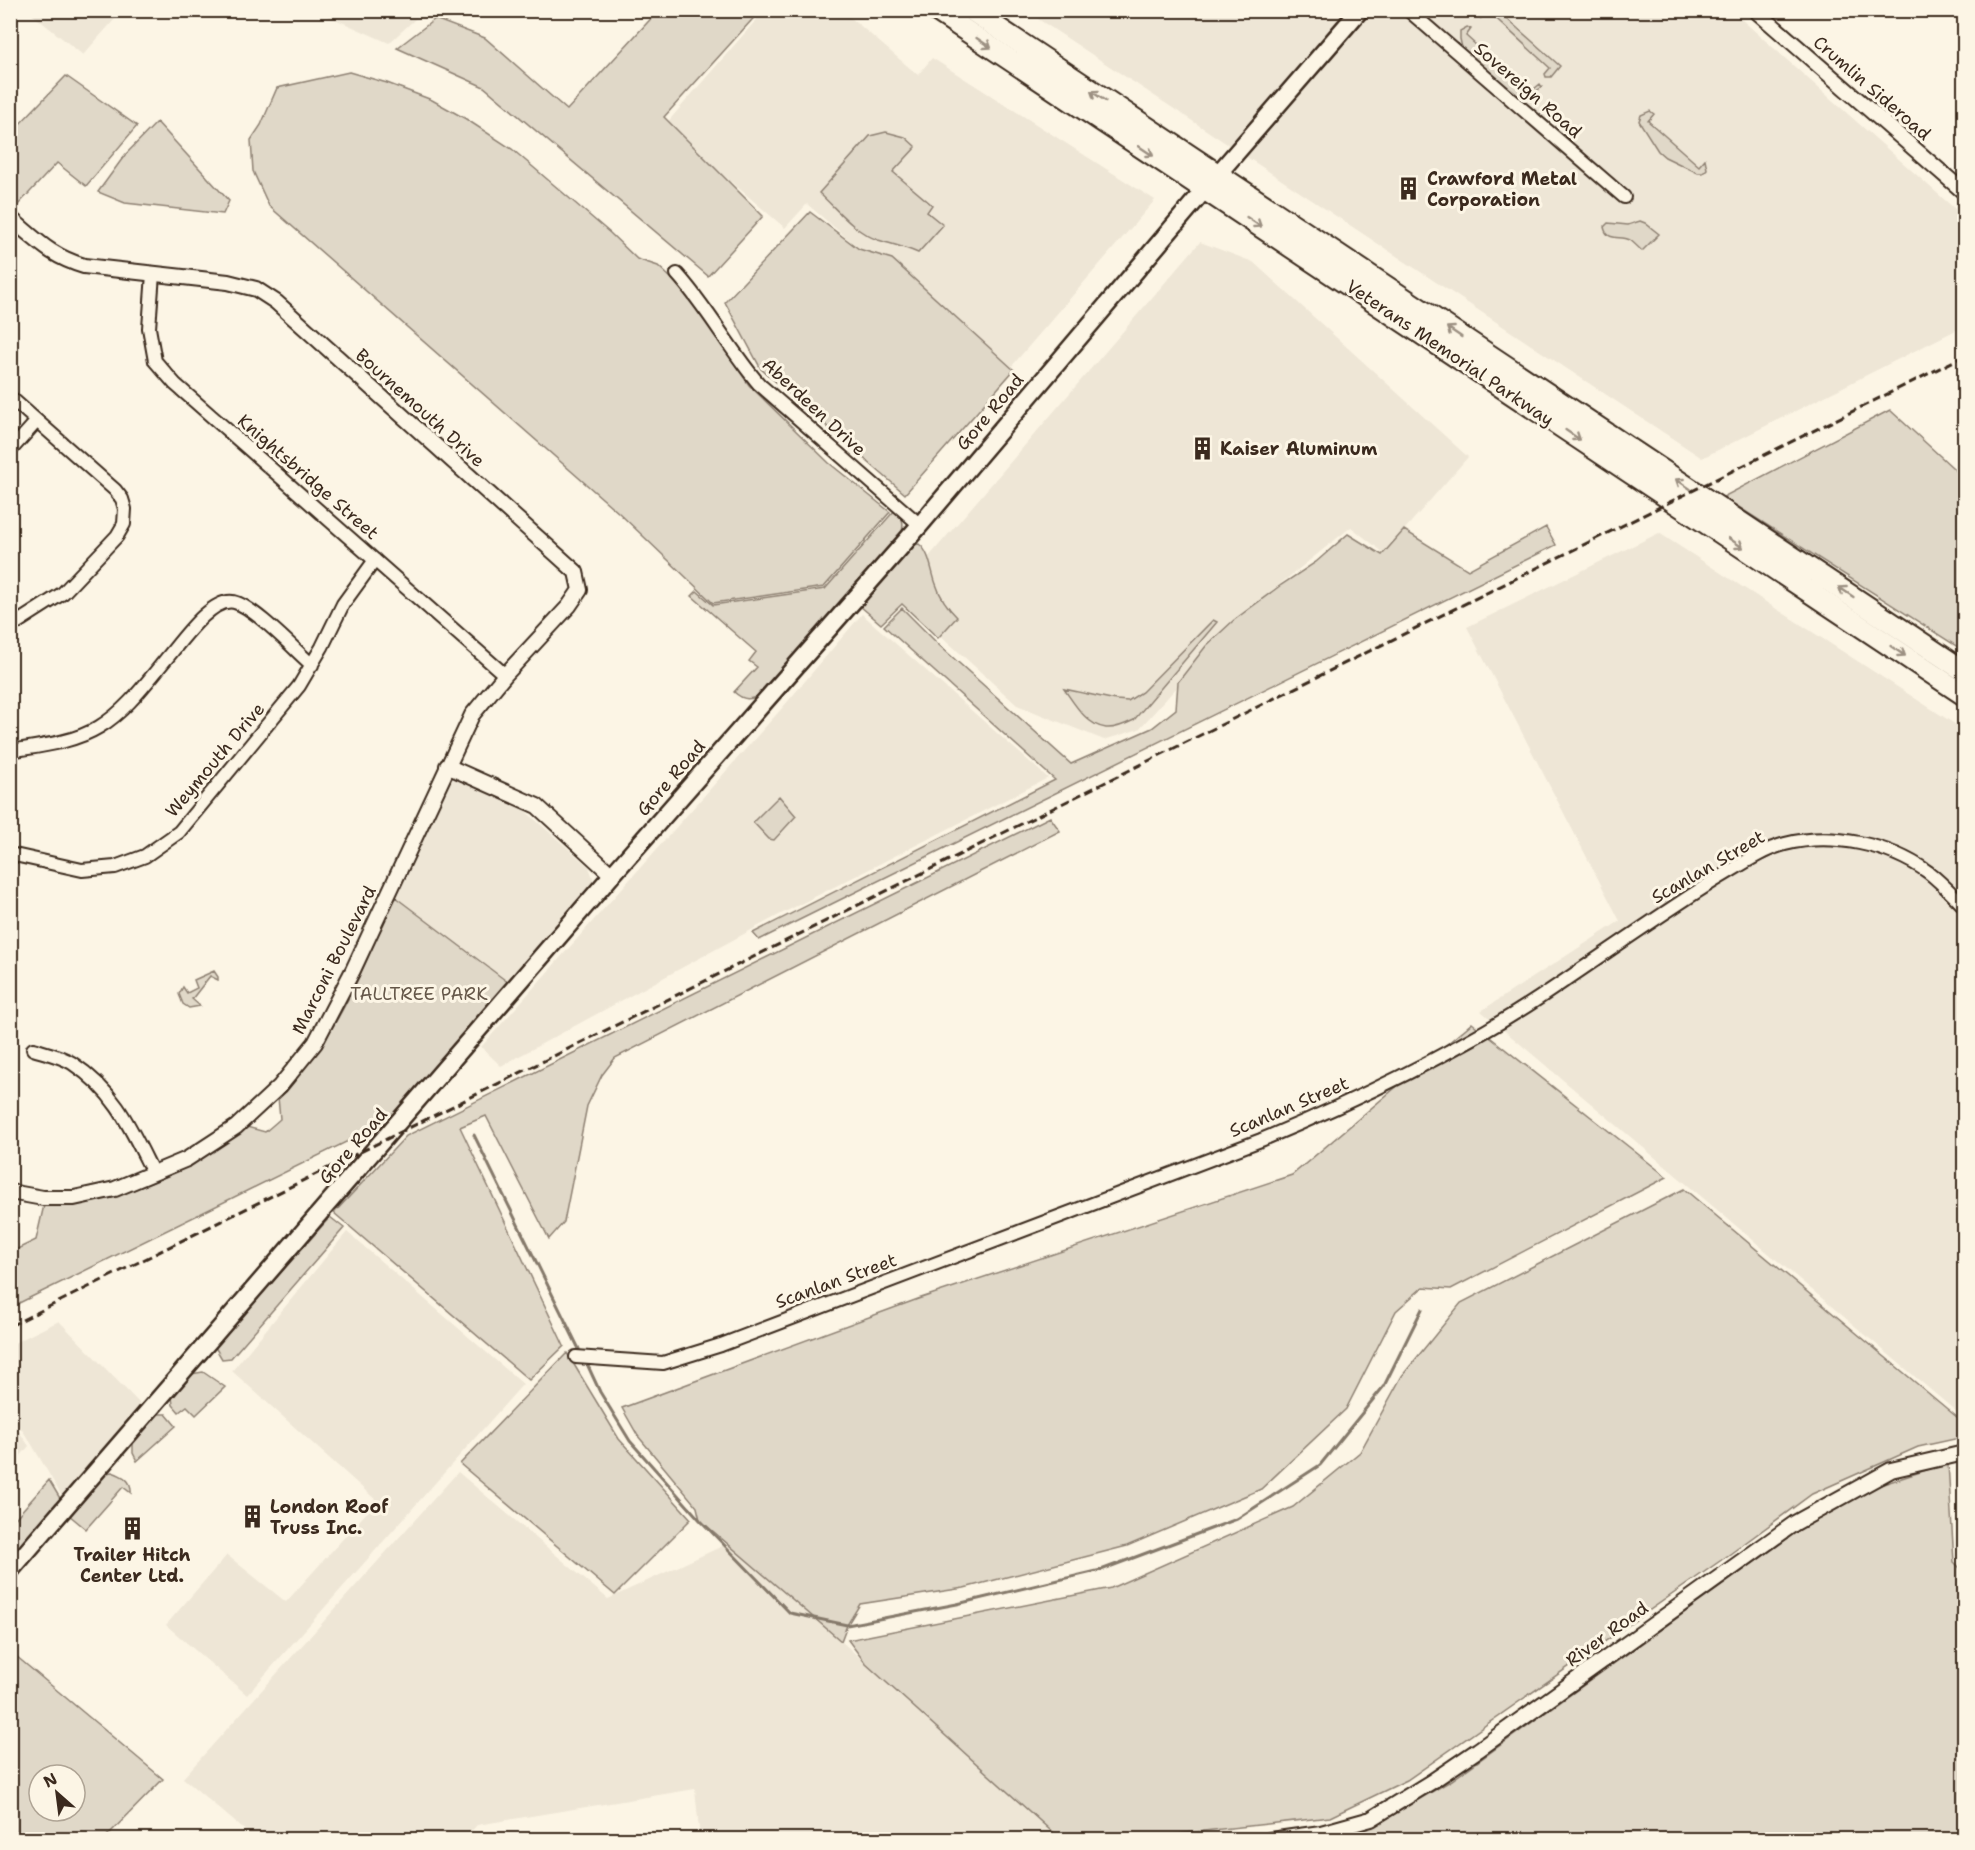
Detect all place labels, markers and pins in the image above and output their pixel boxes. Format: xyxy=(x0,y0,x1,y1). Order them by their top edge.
place label: Crawford Metal Corporation xyxy=(1427,167,1577,212)
building icon: Crawford Metal Corporation xyxy=(1396,176,1422,202)
building icon: Kaiser Aluminum xyxy=(1189,436,1215,462)
place label: Kaiser Aluminum xyxy=(1220,437,1378,461)
place label: London Roof Truss Inc. xyxy=(270,1495,389,1540)
building icon: London Roof Truss Inc. xyxy=(239,1504,265,1530)
building icon: Trailer Hitch Center Ltd. xyxy=(119,1516,145,1542)
place label: Trailer Hitch Center Ltd. xyxy=(73,1543,191,1588)

